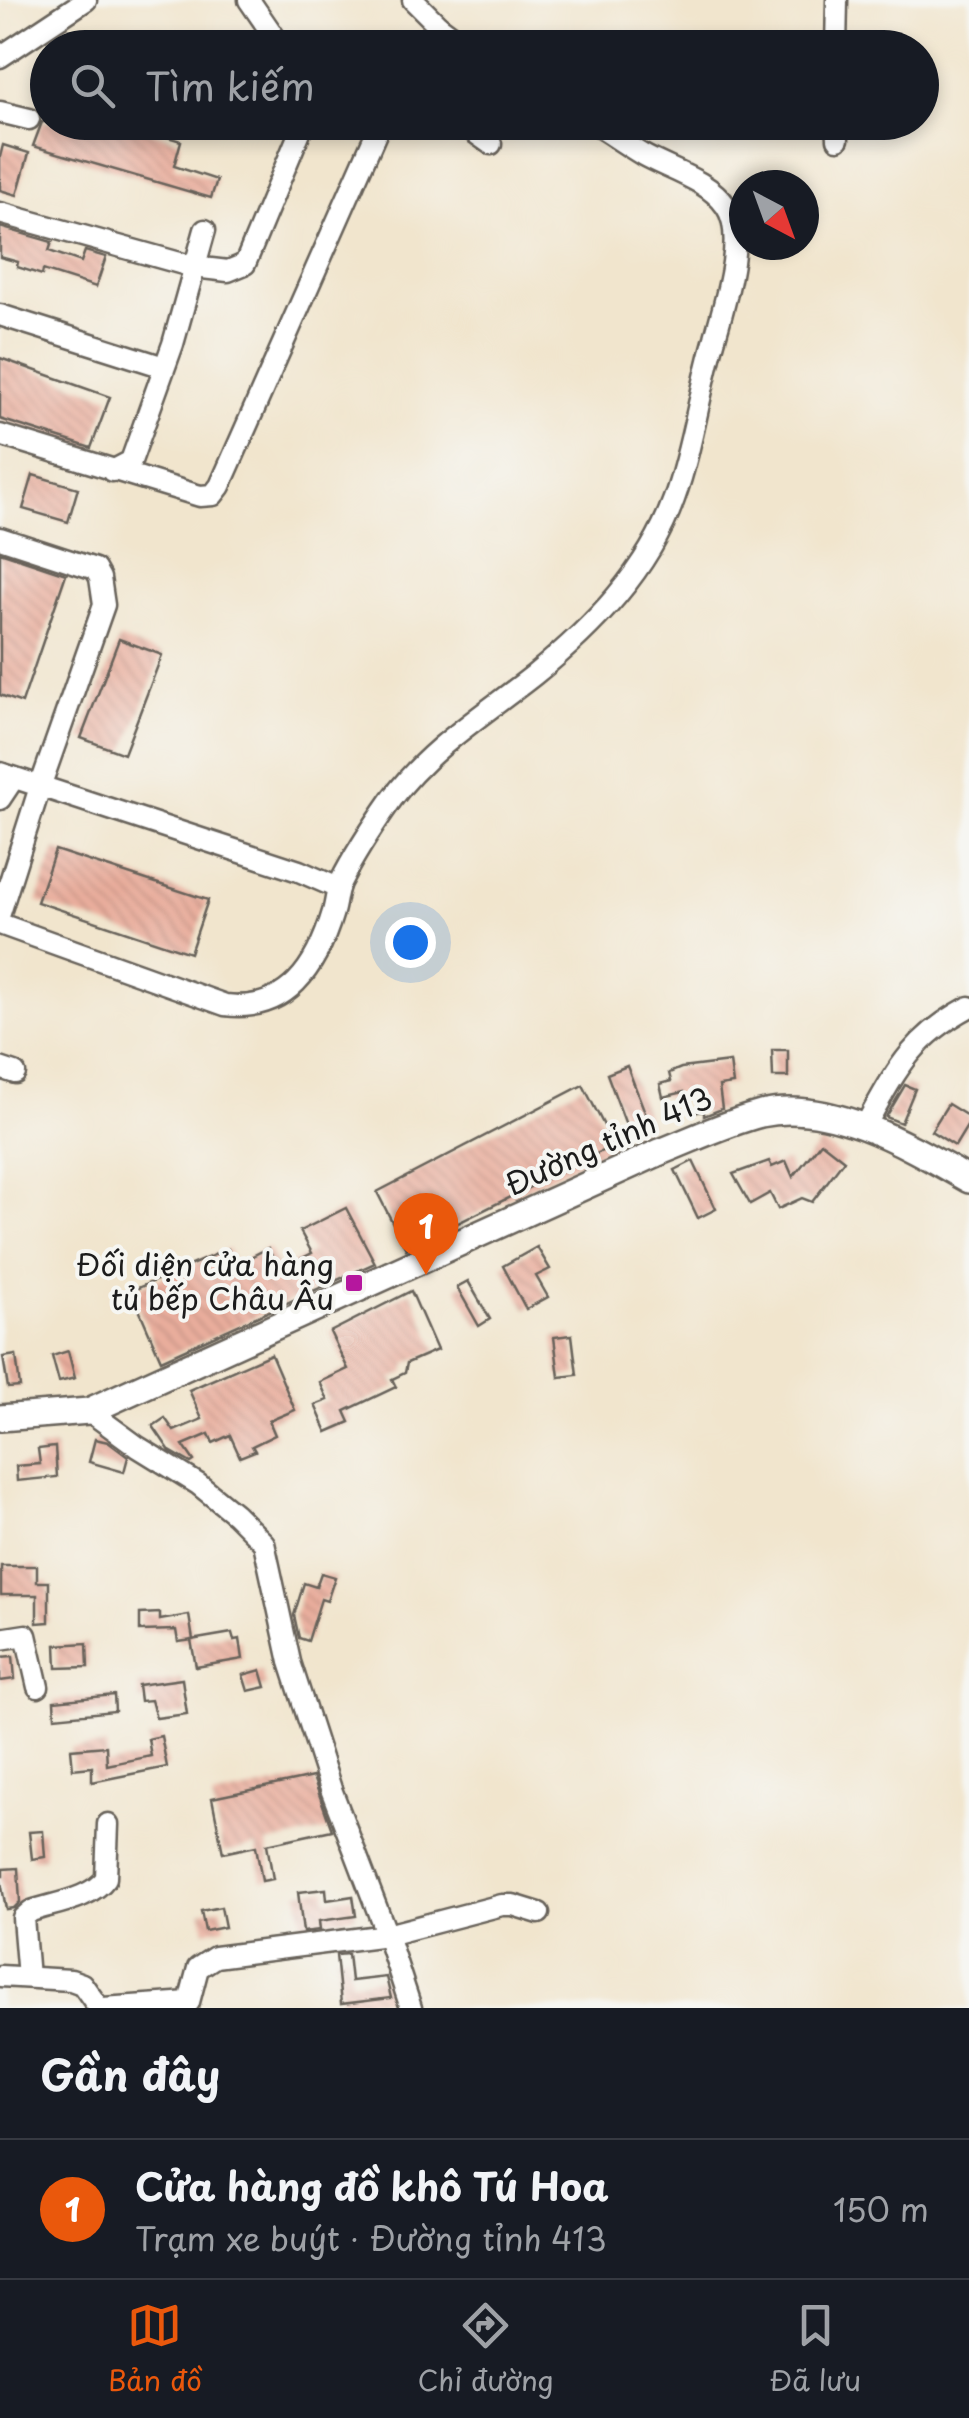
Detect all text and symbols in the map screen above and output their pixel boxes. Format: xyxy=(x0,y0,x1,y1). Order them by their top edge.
search box xyxy=(30,30,939,140)
text: Tìm kiếm xyxy=(145,57,315,114)
icon: search xyxy=(65,58,120,113)
north arrow xyxy=(729,170,819,260)
your location xyxy=(385,917,436,968)
street label: Đường tỉnh 413 xyxy=(497,1074,719,1205)
pin: 1 xyxy=(394,1192,458,1275)
place label: Đối diện cửa hàng tủ bếp Châu Âu xyxy=(76,1241,334,1320)
marker: Đối diện cửa hàng tủ bếp Châu Âu xyxy=(343,1272,365,1294)
text: Gần đây xyxy=(40,2042,220,2105)
text: Cửa hàng đồ khô Tú Hoa xyxy=(135,2157,609,2214)
text: 1 xyxy=(65,2185,80,2233)
text: 150 m xyxy=(833,2185,929,2233)
text: Trạm xe buýt · Đường tỉnh 413 xyxy=(135,2214,607,2262)
tab: Bản đồ xyxy=(108,2298,202,2401)
tab: Chỉ đường xyxy=(418,2298,554,2401)
tab: Đã lưu xyxy=(770,2298,861,2401)

